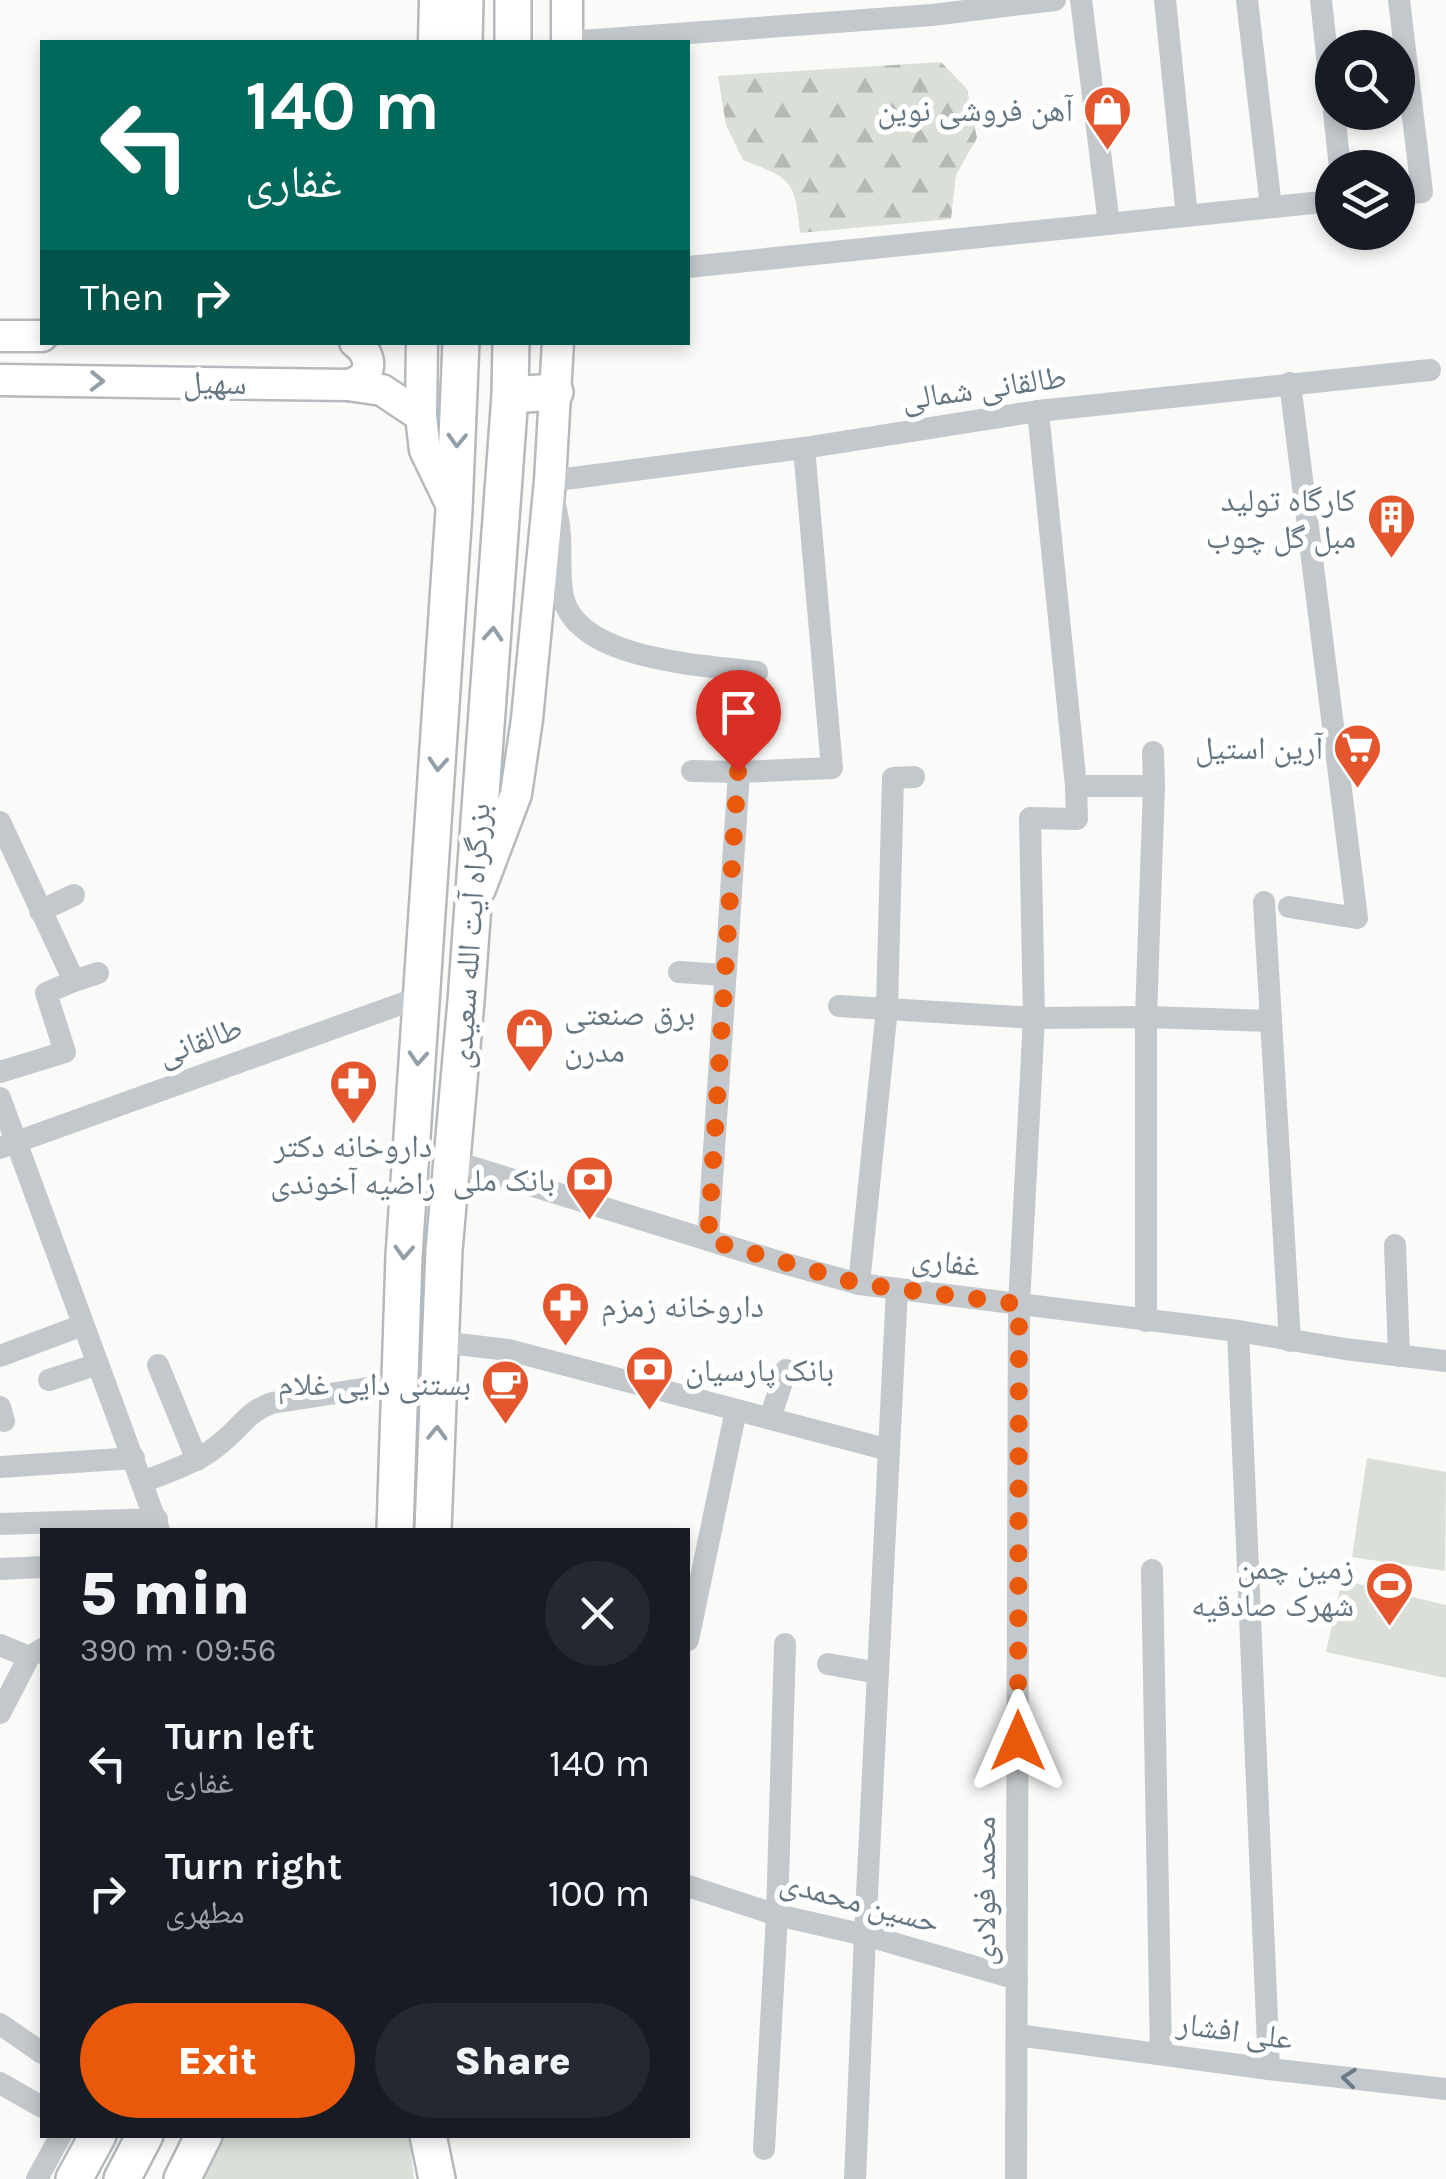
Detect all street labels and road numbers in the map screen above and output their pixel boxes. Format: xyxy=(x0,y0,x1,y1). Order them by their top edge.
street label: طالقانی شمالی xyxy=(899,358,1069,419)
street label: سهیل xyxy=(183,364,247,403)
street label: بزرگراه آیت الله سعیدی xyxy=(442,802,498,1070)
street label: طالقانی xyxy=(153,1009,248,1074)
street label: غفاری xyxy=(910,1239,982,1285)
street label: محمد فولادی xyxy=(966,1816,1003,1966)
street label: حسین محمدی xyxy=(776,1863,944,1942)
street label: علی افشار xyxy=(1174,2004,1295,2058)

